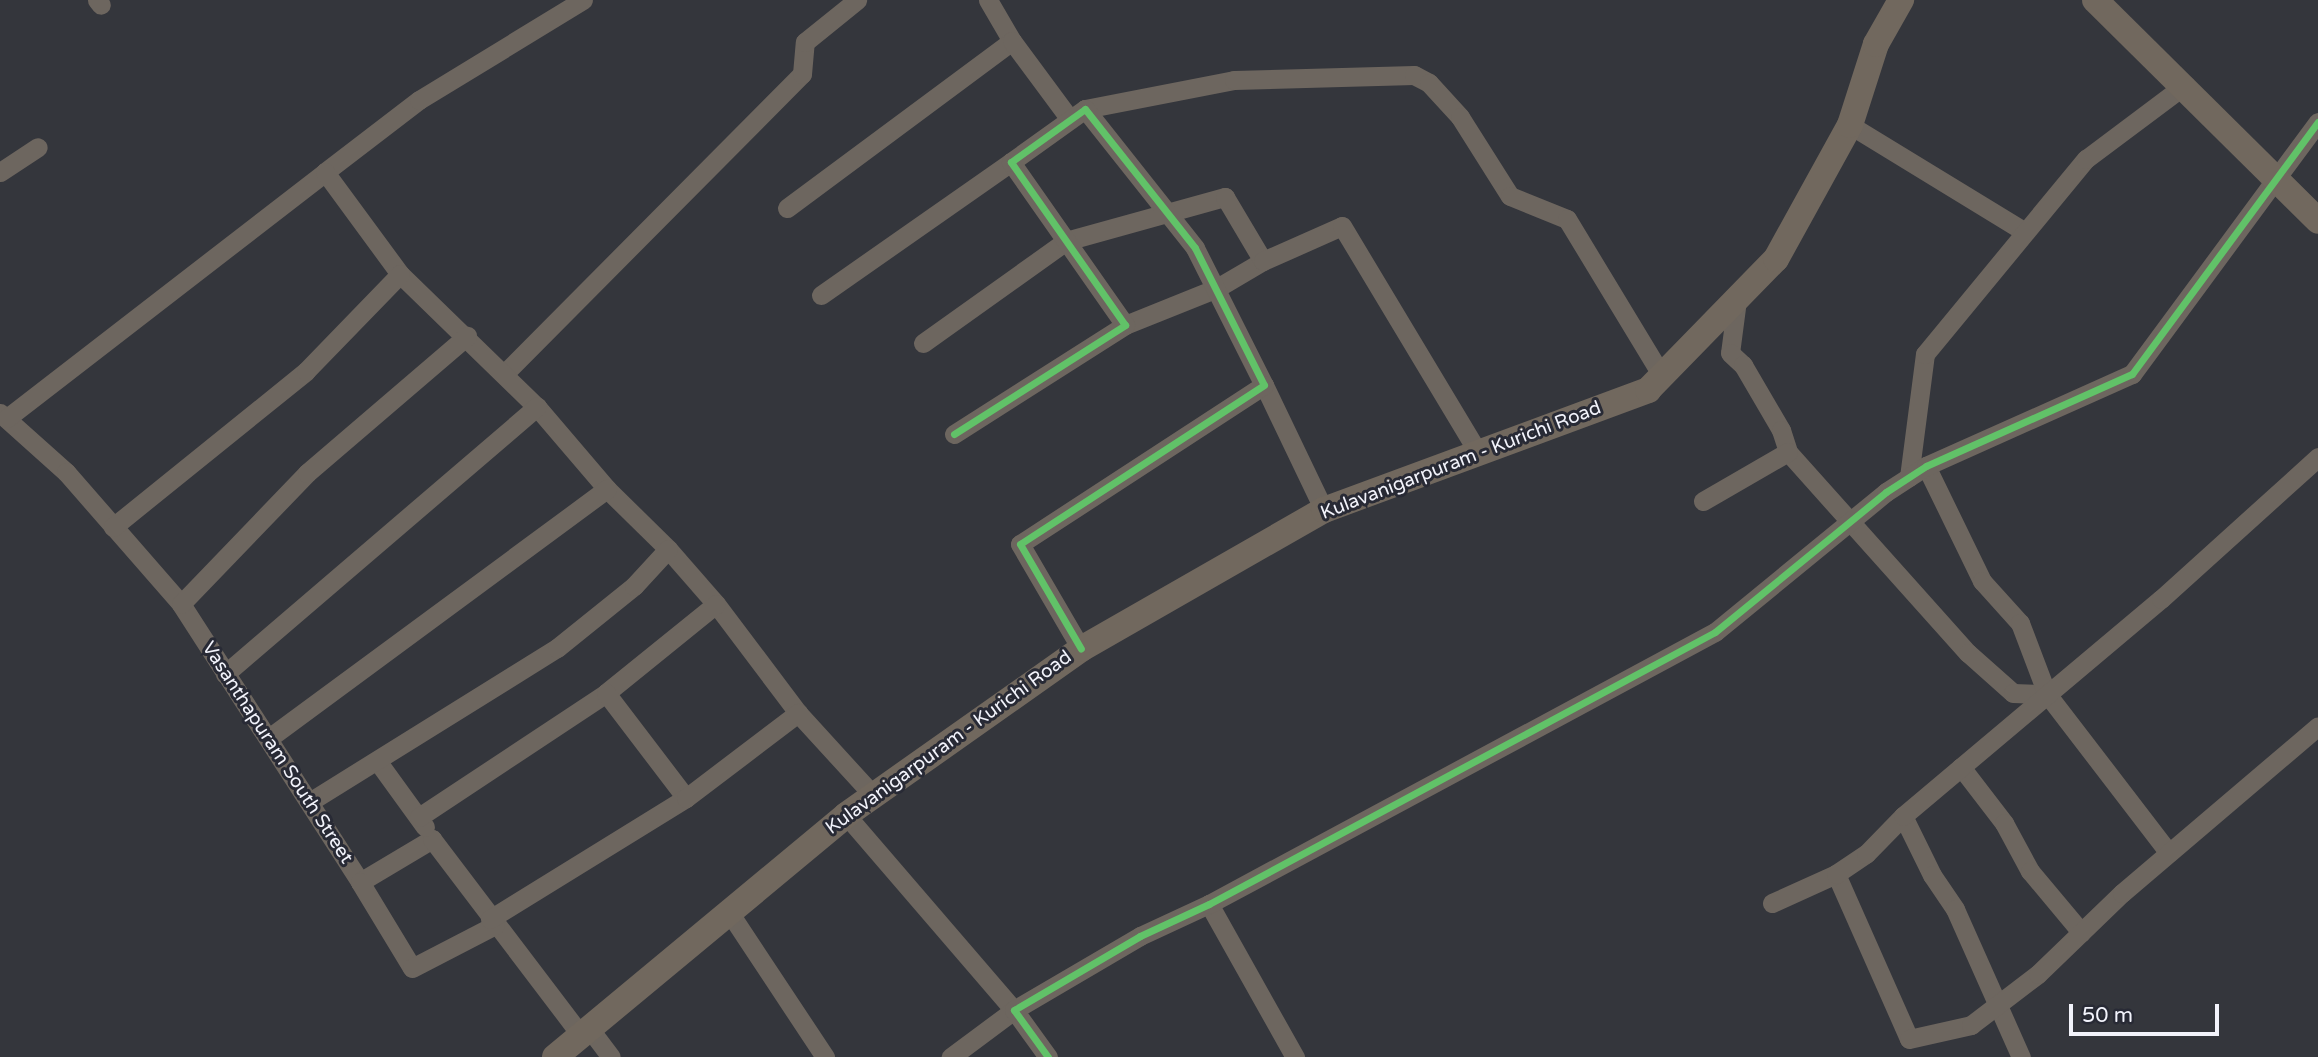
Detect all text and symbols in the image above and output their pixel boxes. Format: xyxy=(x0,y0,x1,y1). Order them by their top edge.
street label: Kulavanigarpuram - Kurichi Road xyxy=(1318,397,1604,525)
street label: Vasanthapuram South Street xyxy=(197,638,357,868)
street label: Kulavanigarpuram - Kurichi Road xyxy=(822,646,1076,840)
scale bar xyxy=(2073,990,2224,1034)
text: 50 m xyxy=(2082,1003,2133,1028)

